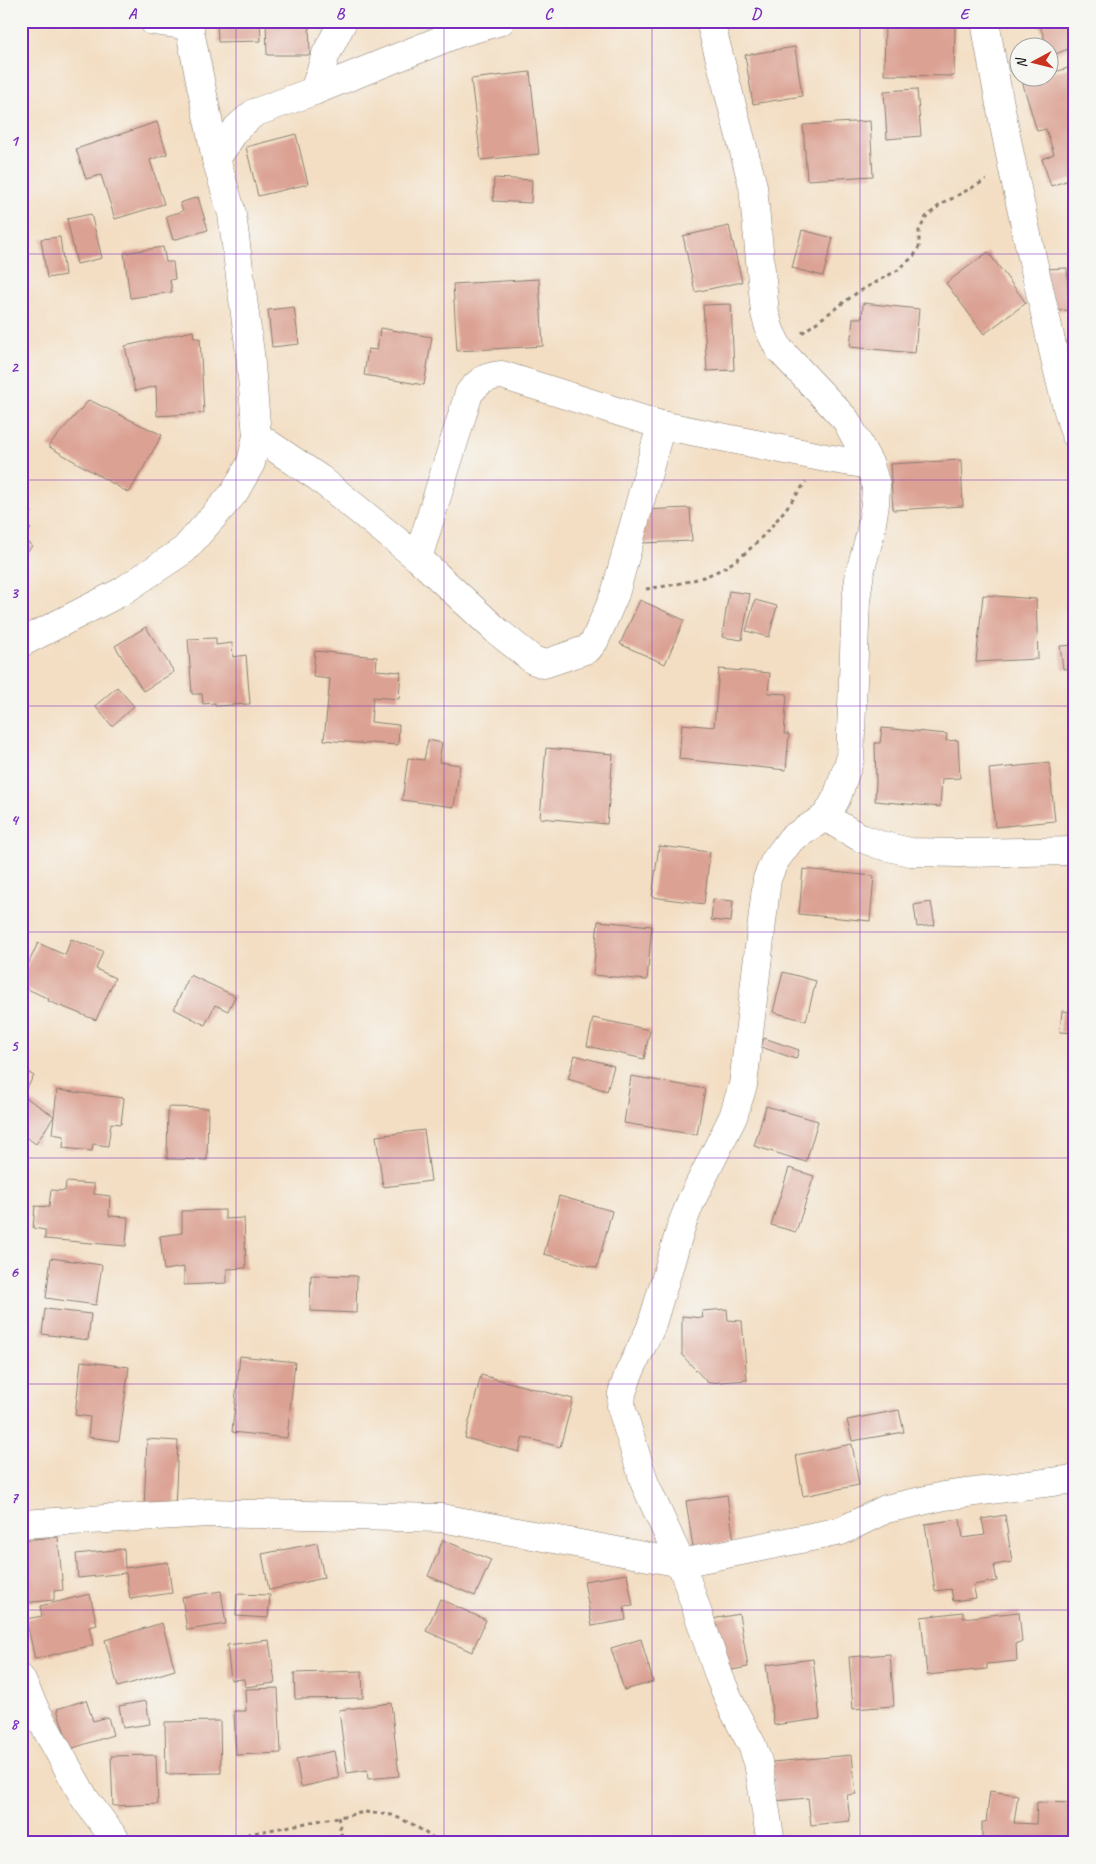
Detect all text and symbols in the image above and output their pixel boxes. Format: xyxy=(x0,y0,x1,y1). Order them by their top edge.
text: A xyxy=(128,4,138,24)
text: B xyxy=(336,4,346,24)
text: C xyxy=(544,4,554,24)
text: D xyxy=(751,4,762,24)
text: E xyxy=(960,4,971,24)
north arrow xyxy=(1008,38,1058,88)
text: N xyxy=(1012,56,1031,69)
text: 1 xyxy=(10,131,19,151)
text: 2 xyxy=(10,357,19,377)
text: 3 xyxy=(10,583,19,603)
text: 4 xyxy=(10,810,19,830)
text: 5 xyxy=(11,1036,20,1056)
text: 6 xyxy=(10,1262,19,1282)
text: 7 xyxy=(10,1488,19,1508)
text: 8 xyxy=(10,1714,19,1734)

